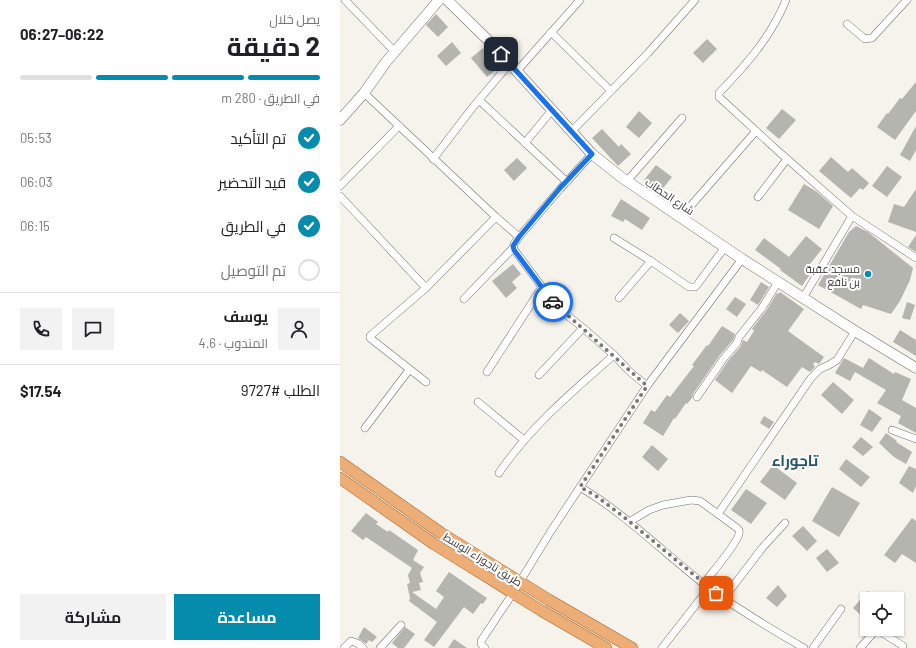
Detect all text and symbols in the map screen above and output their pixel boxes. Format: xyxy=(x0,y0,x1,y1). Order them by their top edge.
text: يصل خلال xyxy=(269,11,320,27)
text: 06:22–06:27 xyxy=(20,25,104,43)
text: 2 دقيقة xyxy=(227,30,320,61)
pin xyxy=(484,37,518,71)
icon: home xyxy=(490,43,512,65)
text: في الطريق · 280 m xyxy=(221,90,320,106)
icon: check xyxy=(298,127,320,149)
text: تم التأكيد xyxy=(230,129,286,147)
text: 05:53 xyxy=(20,130,52,146)
icon: check xyxy=(298,171,320,193)
text: قيد التحضير xyxy=(218,173,286,191)
text: 06:03 xyxy=(20,174,53,190)
street label: شارع الحطاب xyxy=(642,175,697,219)
icon: check xyxy=(298,215,320,237)
text: في الطريق xyxy=(221,217,286,235)
text: 06:15 xyxy=(20,218,50,234)
text: تم التوصيل xyxy=(221,261,286,279)
place label: مسجد عقبة بن نافع xyxy=(806,262,860,290)
marker: مسجد عقبة بن نافع xyxy=(863,269,873,279)
courier xyxy=(533,282,573,322)
icon: car xyxy=(542,291,564,313)
text: يوسف xyxy=(223,307,268,325)
button: phone xyxy=(20,308,62,350)
button: chat xyxy=(72,308,114,350)
button: person xyxy=(278,308,320,350)
text: المندوب · 4.6 xyxy=(199,335,268,351)
text: الطلب #9727 xyxy=(241,381,320,399)
text: $17.54 xyxy=(20,382,62,400)
district label: تاجوراء xyxy=(772,451,819,470)
street label: طريق تاجوراء الوسط xyxy=(441,530,525,589)
pin xyxy=(699,576,733,610)
icon: bag xyxy=(705,582,727,604)
map controls xyxy=(860,592,904,636)
button: locate xyxy=(860,592,904,636)
button: مشاركة xyxy=(20,594,166,640)
button: مساعدة xyxy=(174,594,320,640)

